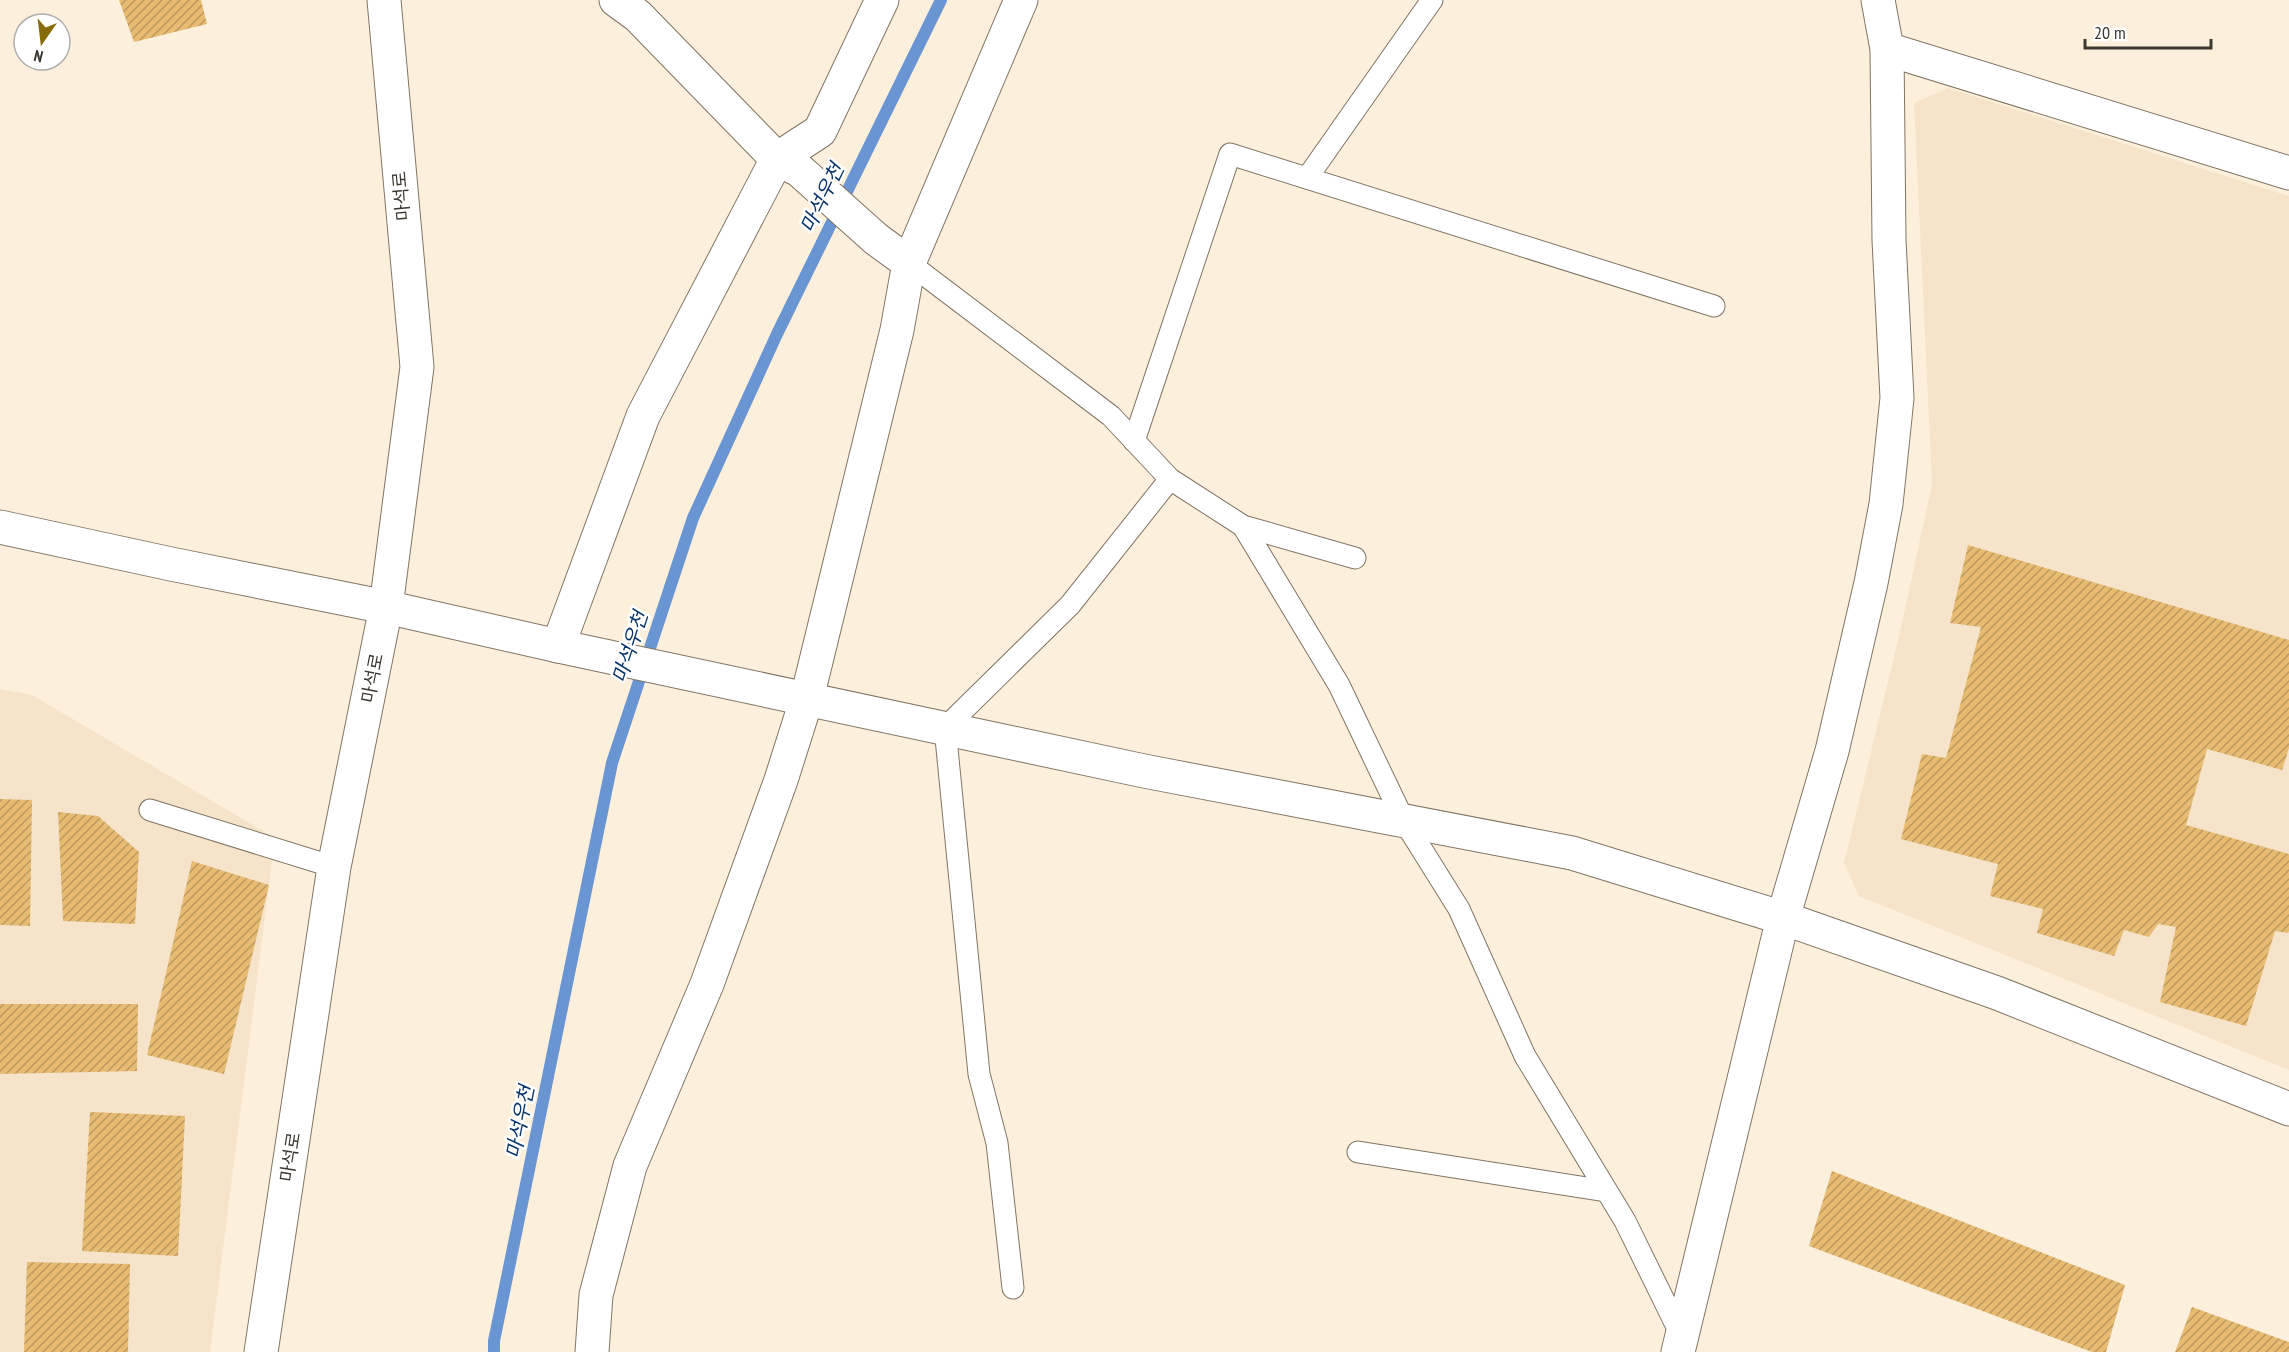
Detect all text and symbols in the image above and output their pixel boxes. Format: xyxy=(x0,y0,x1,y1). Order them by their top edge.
north arrow xyxy=(12,12,72,72)
scale bar xyxy=(2085,12,2211,50)
text: 20 m xyxy=(2094,21,2126,44)
text: N xyxy=(32,46,45,67)
water label: 마석우천 xyxy=(794,157,851,237)
street label: 마석로 xyxy=(387,170,415,222)
water label: 마석우천 xyxy=(606,606,655,686)
street label: 마석로 xyxy=(356,651,388,705)
water label: 마석우천 xyxy=(500,1081,540,1161)
street label: 마석로 xyxy=(275,1131,305,1183)

